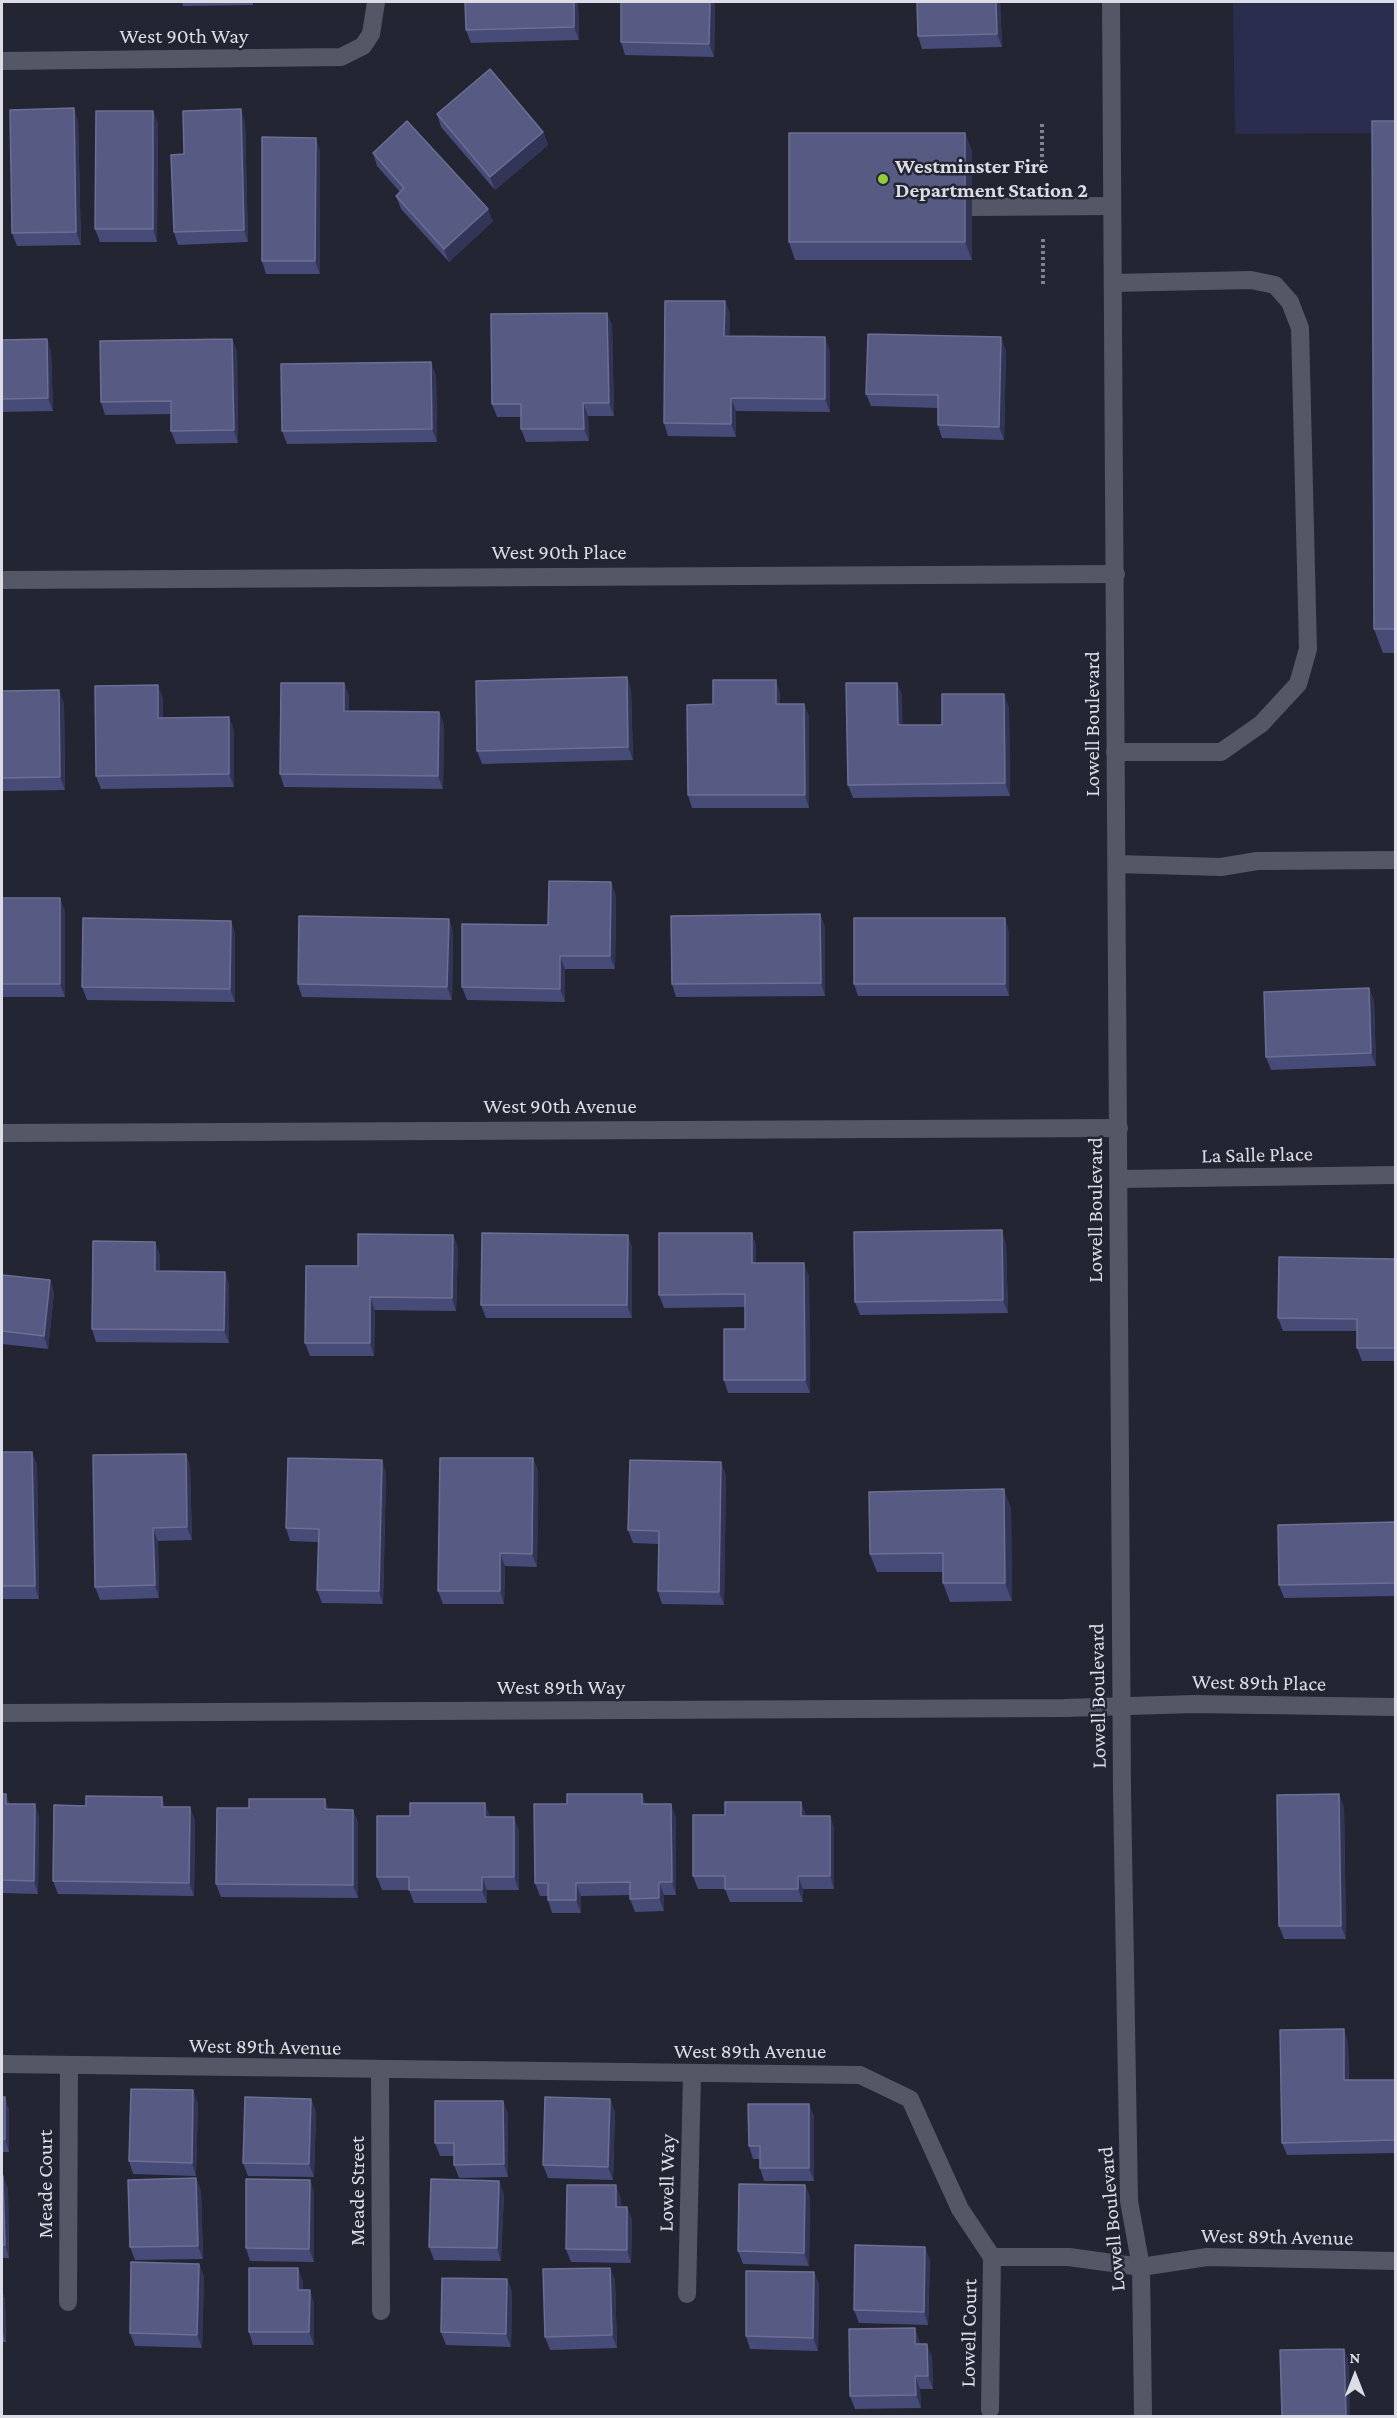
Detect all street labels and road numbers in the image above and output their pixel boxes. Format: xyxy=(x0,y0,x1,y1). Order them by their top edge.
street label: West 90th Way xyxy=(119,24,249,50)
street label: West 90th Place xyxy=(491,540,627,566)
street label: Lowell Boulevard xyxy=(1080,651,1106,797)
street label: West 90th Avenue xyxy=(483,1094,637,1120)
street label: Lowell Boulevard xyxy=(1083,1137,1109,1283)
street label: La Salle Place xyxy=(1201,1141,1313,1169)
street label: Lowell Boulevard xyxy=(1084,1623,1112,1769)
street label: West 89th Place xyxy=(1192,1669,1326,1697)
street label: West 89th Way xyxy=(497,1675,625,1701)
street label: West 89th Avenue xyxy=(189,2033,341,2061)
street label: West 89th Avenue xyxy=(674,2039,826,2065)
street label: Meade Court xyxy=(33,2130,59,2238)
street label: Lowell Way xyxy=(654,2134,680,2232)
street label: Meade Street xyxy=(345,2136,371,2246)
street label: Lowell Boulevard xyxy=(1093,2145,1131,2293)
street label: West 89th Avenue xyxy=(1201,2223,1353,2251)
street label: Lowell Court xyxy=(955,2279,983,2387)

